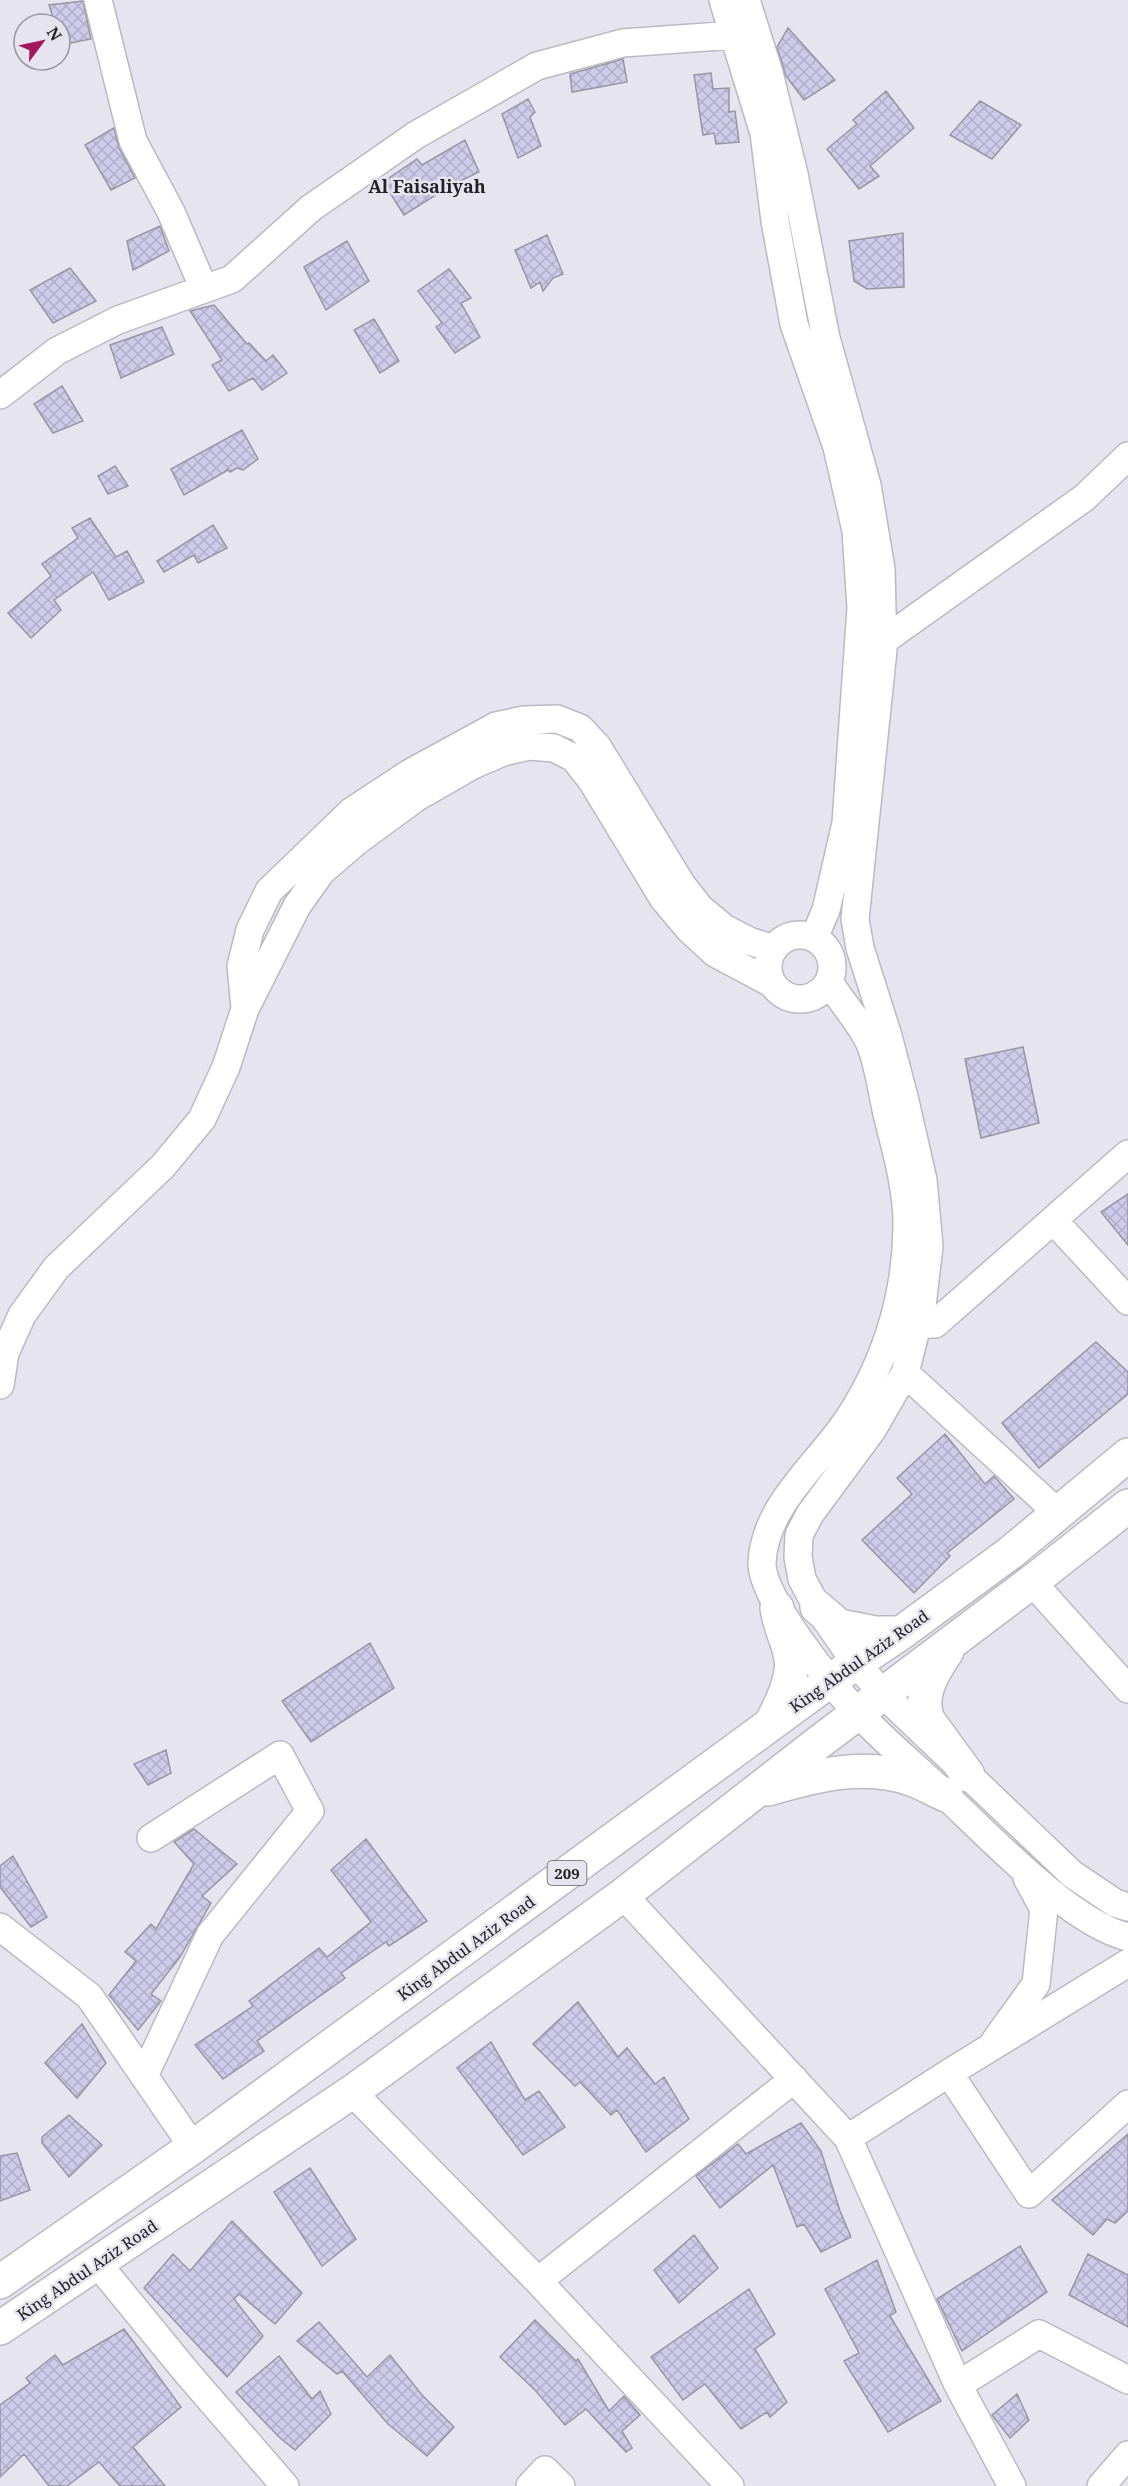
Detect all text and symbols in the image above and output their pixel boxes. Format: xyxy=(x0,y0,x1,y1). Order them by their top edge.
north arrow xyxy=(12,12,72,72)
text: N xyxy=(42,23,67,45)
district label: Al Faisaliyah xyxy=(368,174,486,198)
street label: King Abdul Aziz Road xyxy=(785,1605,933,1717)
road number: 209 xyxy=(548,1861,586,1885)
street label: King Abdul Aziz Road xyxy=(393,1890,539,2005)
street label: King Abdul Aziz Road xyxy=(12,2215,162,2325)

